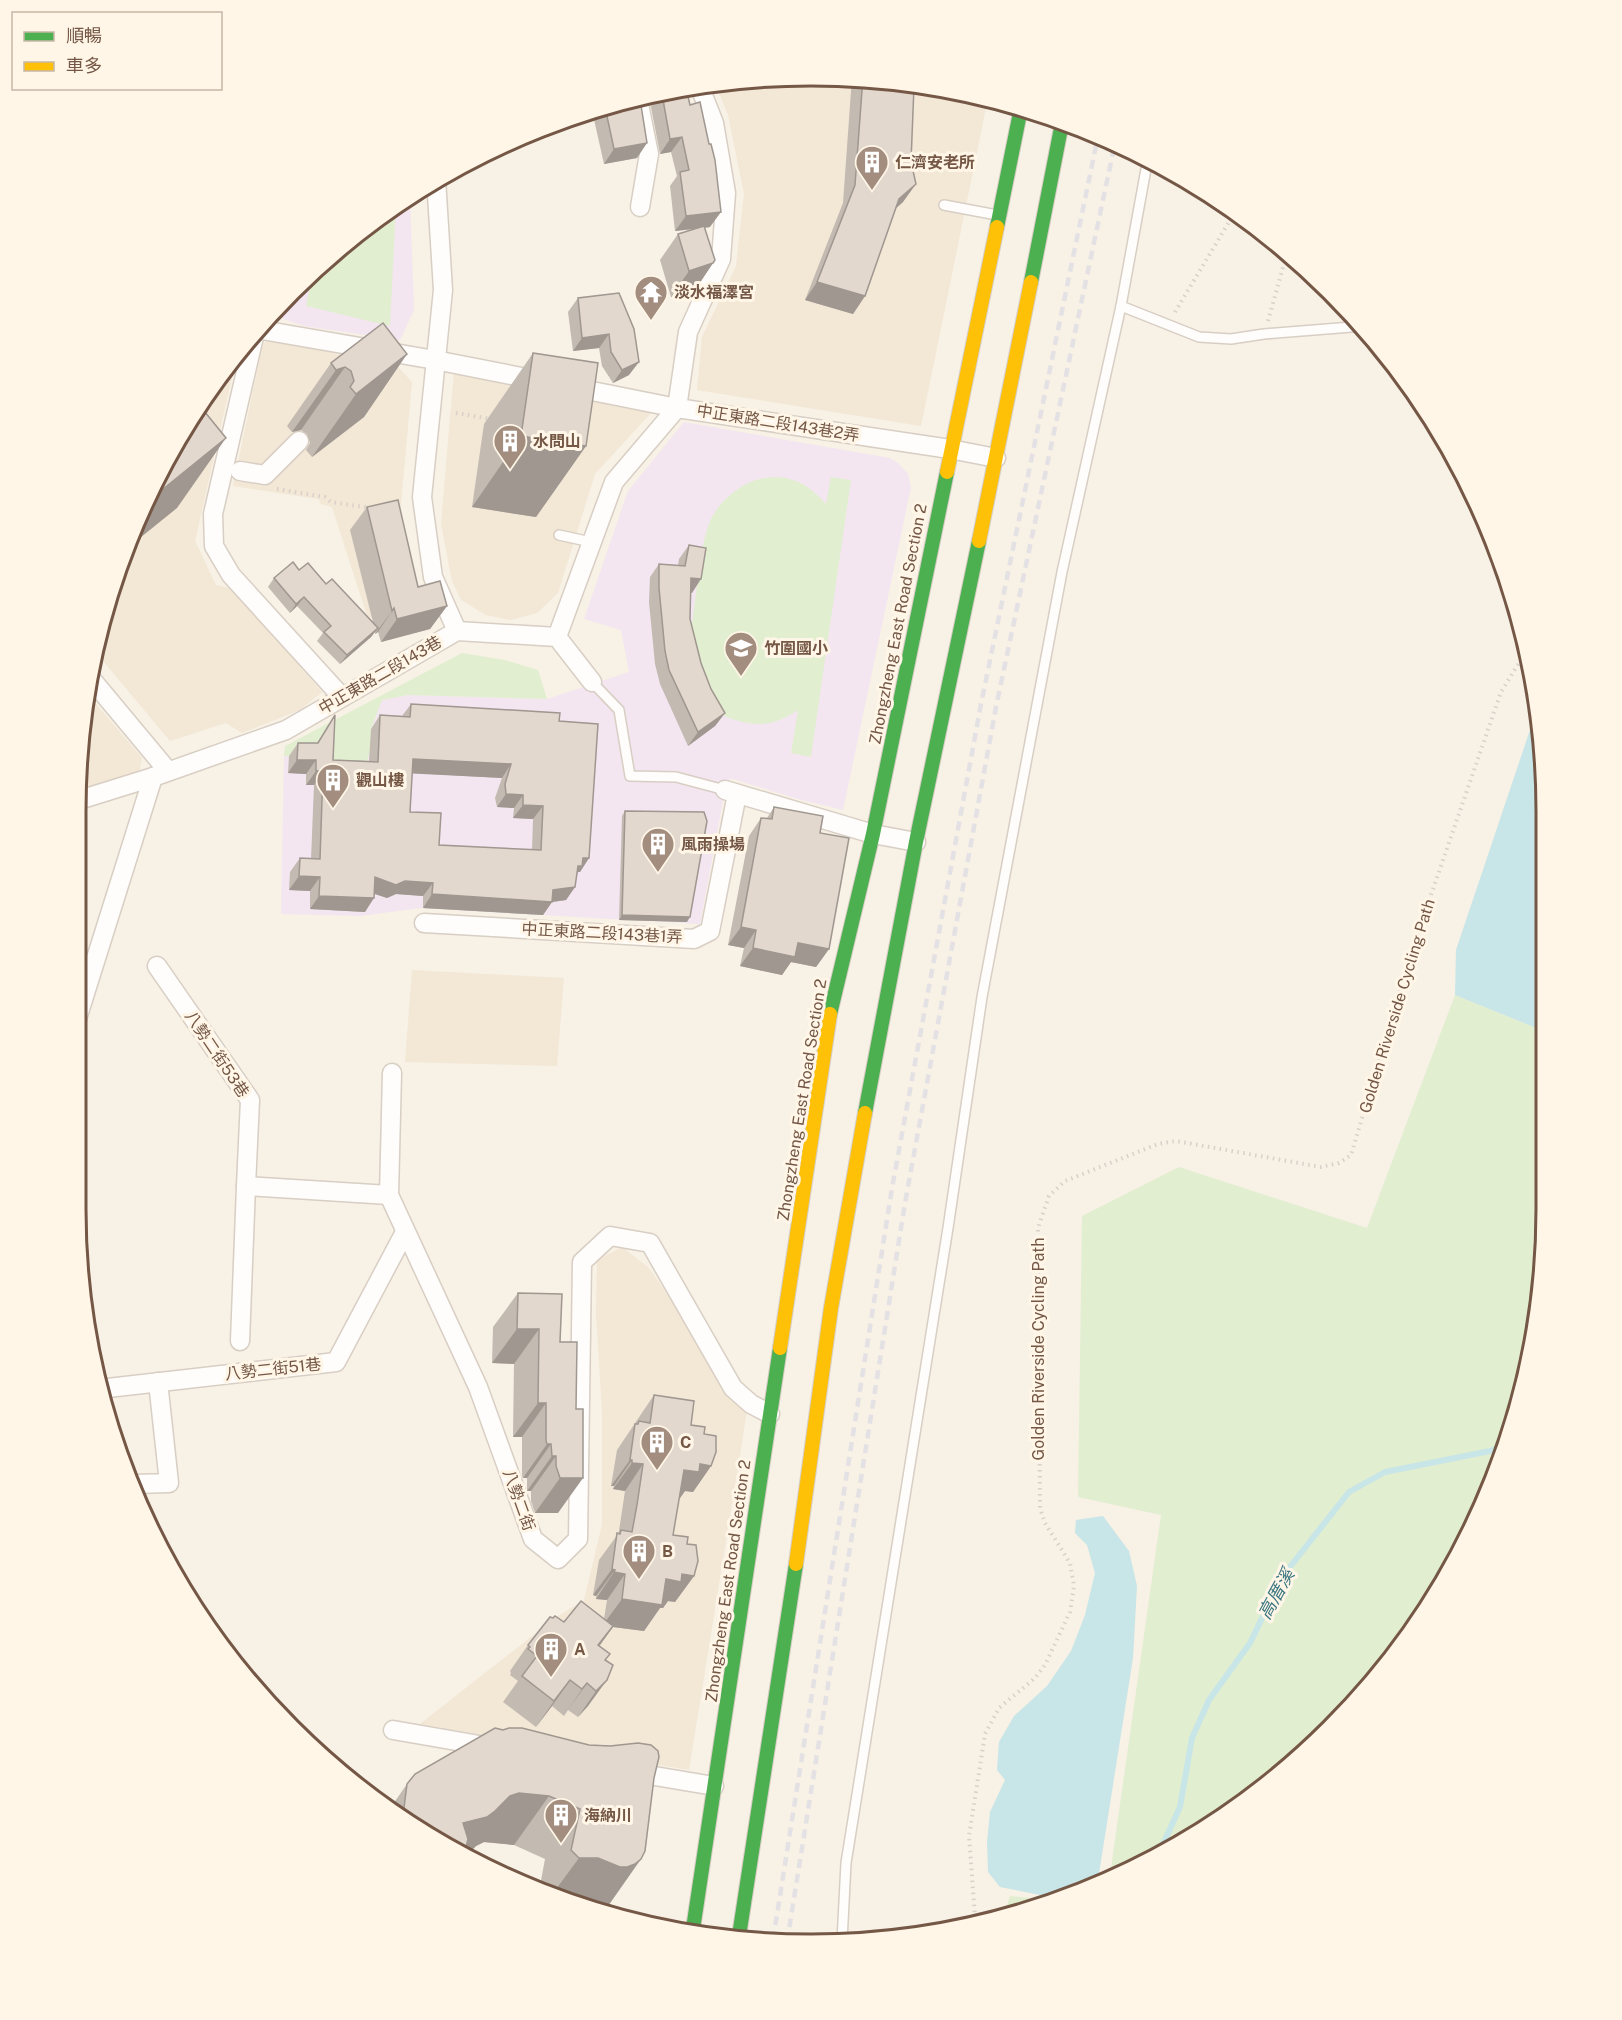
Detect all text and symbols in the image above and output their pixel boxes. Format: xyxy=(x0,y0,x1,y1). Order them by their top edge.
legend xyxy=(12,12,222,90)
text: 順暢 xyxy=(66,25,102,46)
text: 車多 xyxy=(66,55,102,76)
building icon: 仁濟安老所 xyxy=(854,144,890,191)
place label: 仁濟安老所 xyxy=(895,153,975,172)
temple icon: 淡水福澤宮 xyxy=(633,274,669,321)
place label: 淡水福澤宮 xyxy=(674,283,754,302)
street label: 中正東路二段143巷2弄 xyxy=(695,401,861,445)
building icon: 水問山 xyxy=(492,423,528,470)
place label: 水問山 xyxy=(533,432,581,451)
street label: Zhongzheng East Road Section 2 xyxy=(865,502,931,746)
school or university icon: 竹圍國小 xyxy=(723,630,759,677)
street label: 中正東路二段143巷 xyxy=(315,632,445,718)
place label: 竹圍國小 xyxy=(764,639,828,658)
building icon: 觀山樓 xyxy=(315,762,351,809)
place label: 觀山樓 xyxy=(356,771,404,790)
building icon: 風雨操場 xyxy=(640,826,676,873)
place label: 風雨操場 xyxy=(681,835,745,854)
street label: Golden Riverside Cycling Path xyxy=(1355,897,1439,1115)
street label: 中正東路二段143巷1弄 xyxy=(521,919,683,947)
street label: Zhongzheng East Road Section 2 xyxy=(773,978,831,1222)
street label: 八勢二街53巷 xyxy=(181,1007,253,1101)
street label: Golden Riverside Cycling Path xyxy=(1029,1237,1048,1461)
street label: 八勢二街51巷 xyxy=(224,1354,322,1384)
building icon: C xyxy=(639,1424,675,1471)
place label: C xyxy=(680,1433,692,1452)
street label: Zhongzheng East Road Section 2 xyxy=(702,1458,754,1704)
street label: 八勢二街 xyxy=(499,1467,539,1533)
building icon: B xyxy=(621,1533,657,1580)
place label: B xyxy=(662,1542,673,1561)
water label: 高厝溪 xyxy=(1254,1563,1300,1623)
building icon: A xyxy=(533,1631,569,1678)
place label: A xyxy=(574,1640,586,1659)
building icon: 海納川 xyxy=(543,1797,579,1844)
place label: 海納川 xyxy=(584,1806,632,1825)

